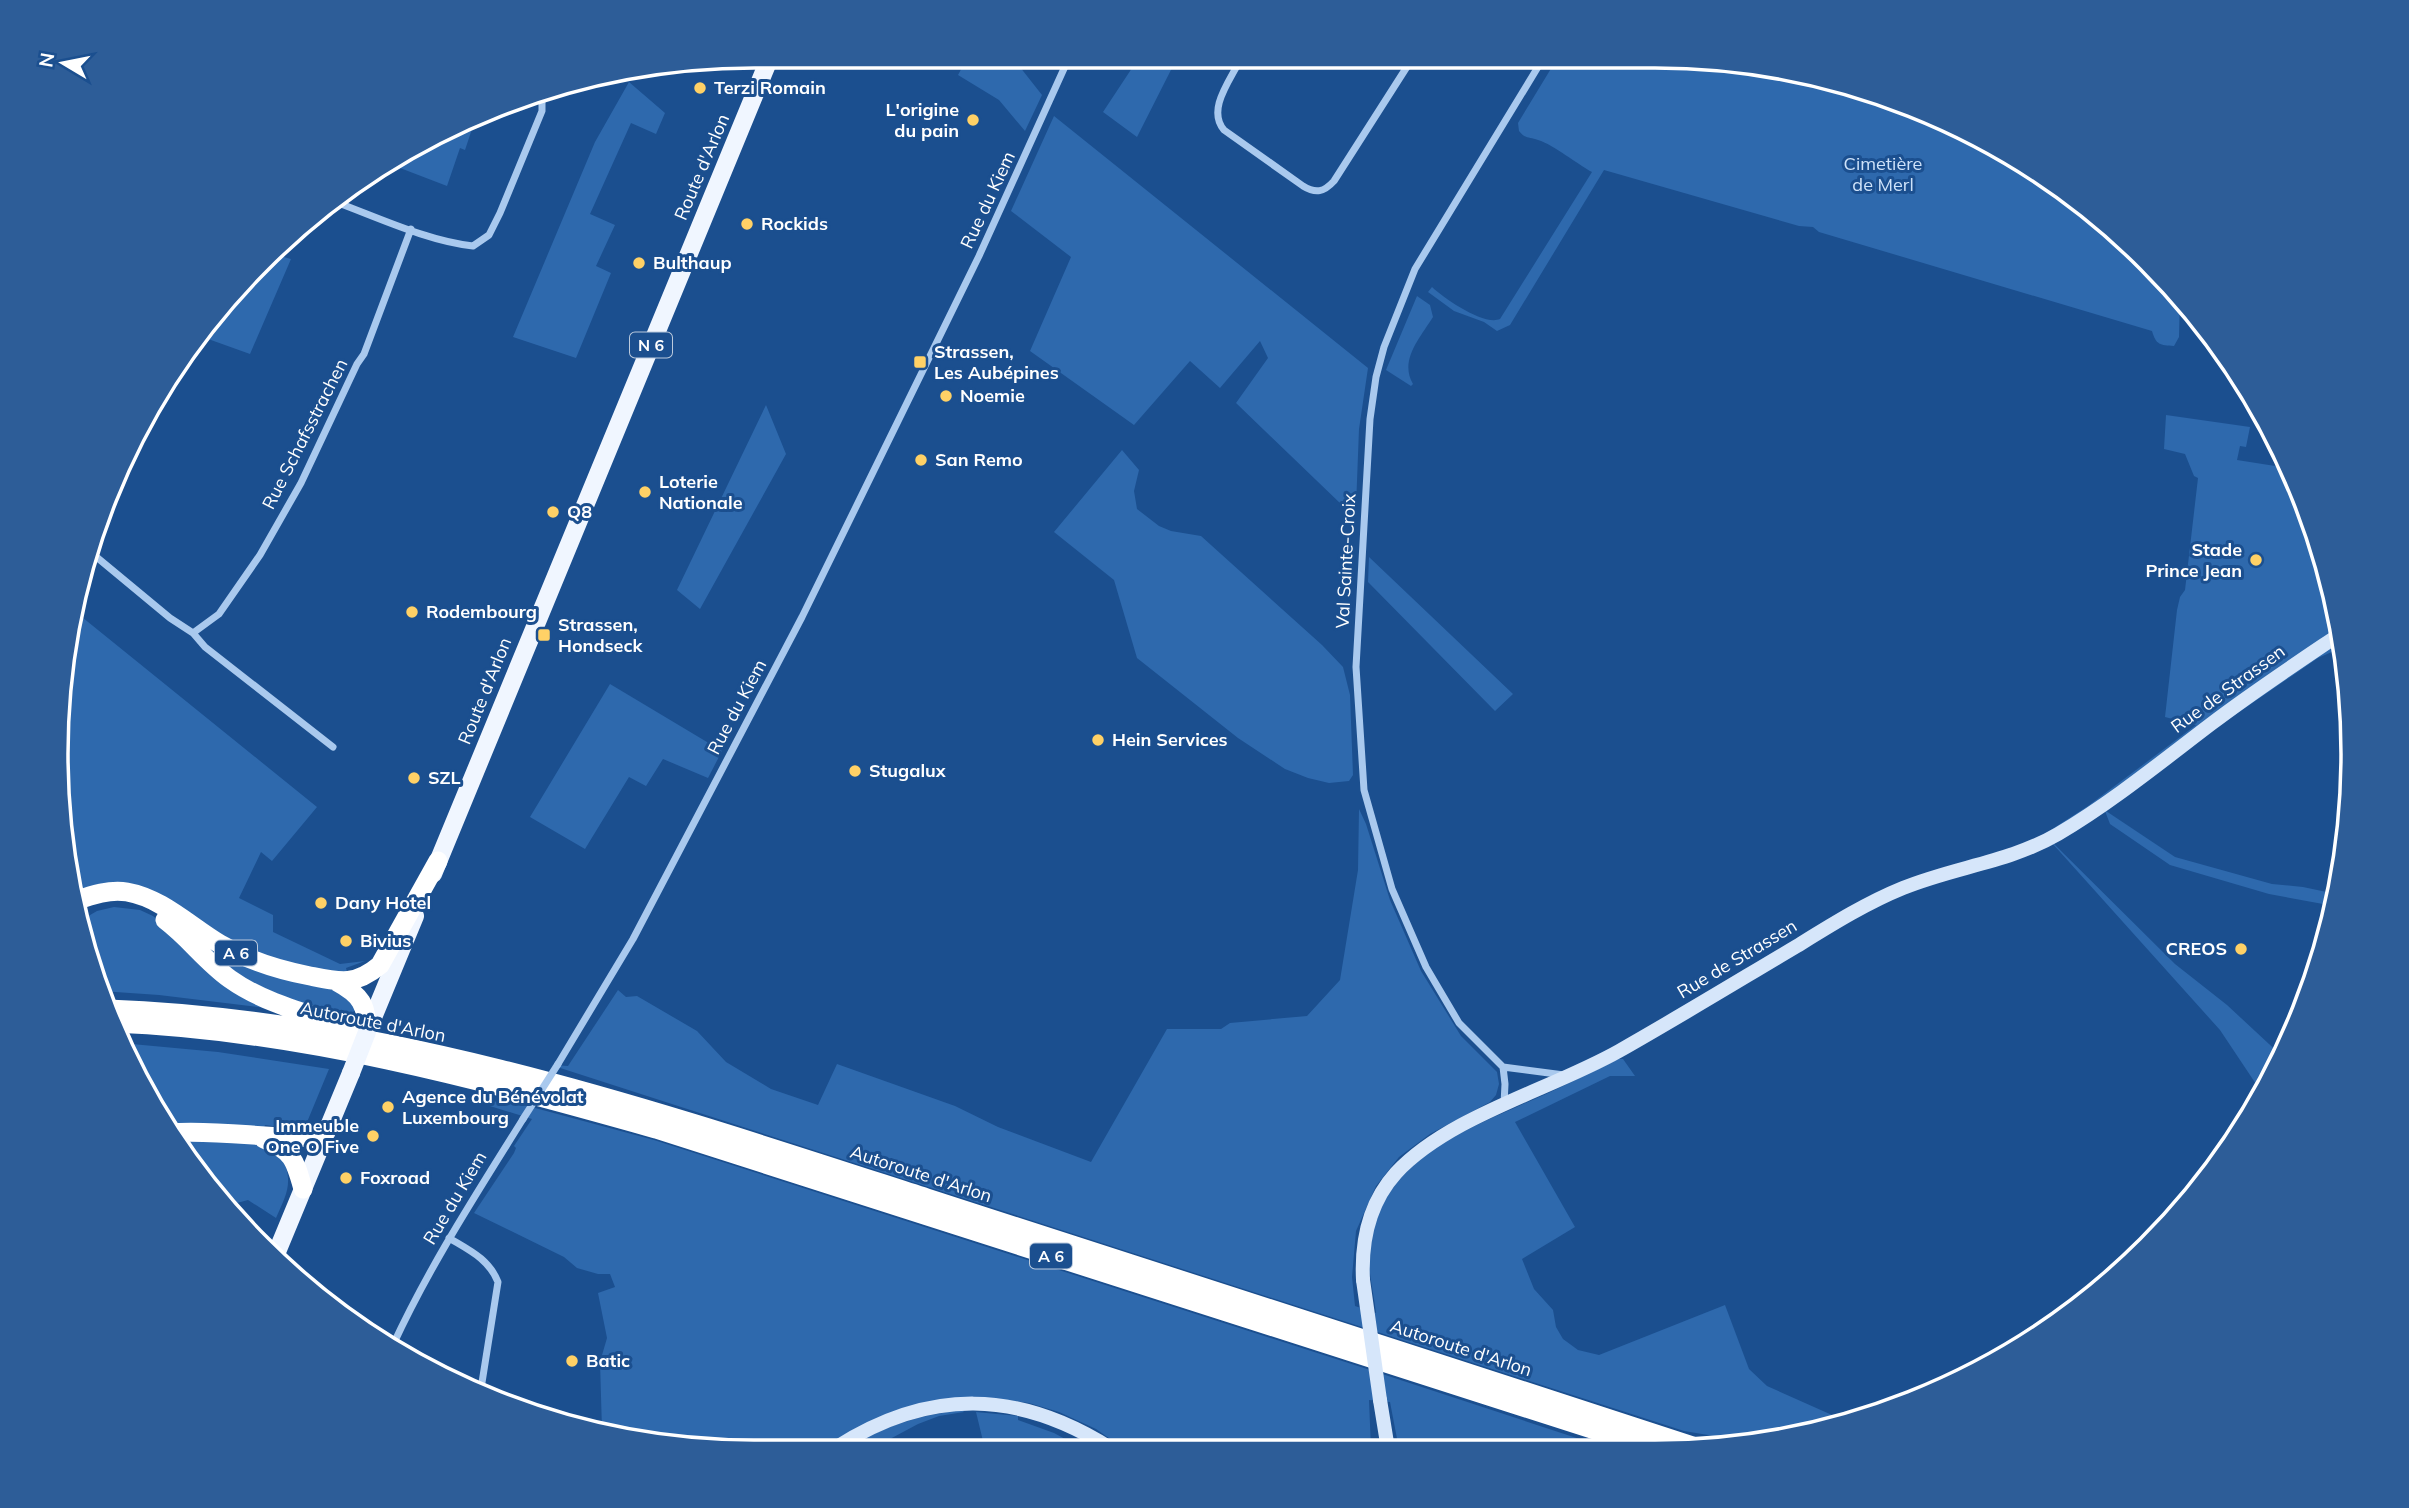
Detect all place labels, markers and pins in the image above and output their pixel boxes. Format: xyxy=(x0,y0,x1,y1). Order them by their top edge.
place label: Terzi Romain xyxy=(714,76,826,99)
marker: Terzi Romain xyxy=(692,80,708,96)
place label: L'origine du pain xyxy=(886,98,959,142)
marker: L'origine du pain xyxy=(965,112,981,128)
place label: Rockids xyxy=(761,212,828,235)
marker: Rockids xyxy=(739,216,755,232)
place label: Bulthaup xyxy=(653,251,732,274)
marker: Bulthaup xyxy=(631,255,647,271)
place label: Strassen, Les Aubépines xyxy=(934,340,1059,384)
marker: Strassen, Les Aubépines xyxy=(912,354,928,370)
place label: Noemie xyxy=(960,384,1025,407)
marker: Noemie xyxy=(938,388,954,404)
place label: San Remo xyxy=(935,448,1023,471)
marker: San Remo xyxy=(913,452,929,468)
place label: Loterie Nationale xyxy=(659,470,743,514)
marker: Loterie Nationale xyxy=(637,484,653,500)
place label: Q8 xyxy=(567,500,592,523)
marker: Q8 xyxy=(545,504,561,520)
place label: Stade Prince Jean xyxy=(2145,538,2242,582)
marker: Stade Prince Jean xyxy=(2248,552,2264,568)
place label: Rodembourg xyxy=(426,600,537,623)
marker: Rodembourg xyxy=(404,604,420,620)
place label: Strassen, Hondseck xyxy=(558,613,644,657)
marker: Strassen, Hondseck xyxy=(536,627,552,643)
place label: Hein Services xyxy=(1112,728,1228,751)
marker: Hein Services xyxy=(1090,732,1106,748)
place label: Stugalux xyxy=(869,759,947,782)
marker: Stugalux xyxy=(847,763,863,779)
place label: SZL xyxy=(428,766,461,789)
marker: SZL xyxy=(406,770,422,786)
place label: Dany Hotel xyxy=(335,891,431,914)
marker: Dany Hotel xyxy=(313,895,329,911)
place label: Bivius xyxy=(360,929,411,952)
marker: Bivius xyxy=(338,933,354,949)
place label: CREOS xyxy=(2166,937,2227,960)
marker: CREOS xyxy=(2233,941,2249,957)
place label: Agence du Bénévolat Luxembourg xyxy=(402,1085,584,1129)
marker: Agence du Bénévolat Luxembourg xyxy=(380,1099,396,1115)
place label: Immeuble One O Five xyxy=(266,1114,359,1158)
marker: Immeuble One O Five xyxy=(365,1128,381,1144)
place label: Foxroad xyxy=(360,1166,430,1189)
marker: Foxroad xyxy=(338,1170,354,1186)
place label: Batic xyxy=(586,1349,630,1372)
marker: Batic xyxy=(564,1353,580,1369)

